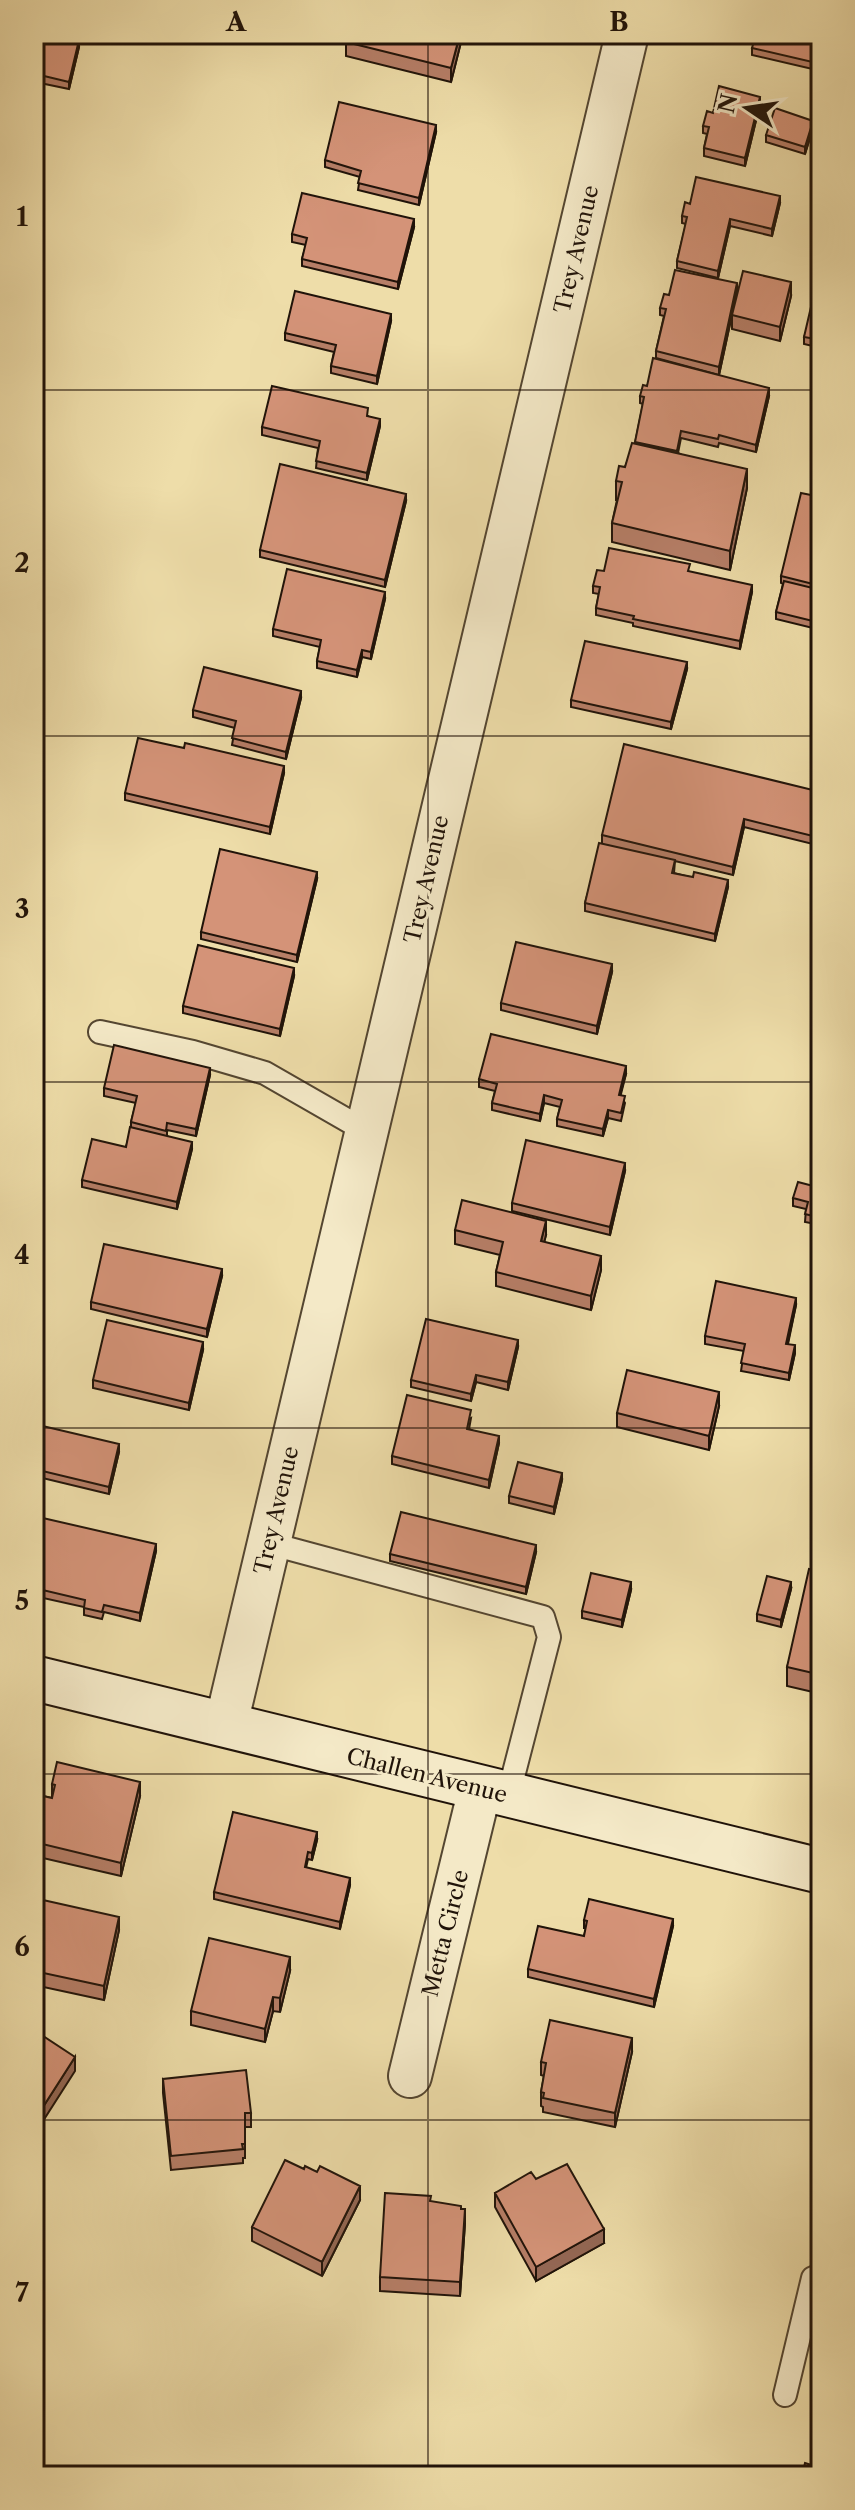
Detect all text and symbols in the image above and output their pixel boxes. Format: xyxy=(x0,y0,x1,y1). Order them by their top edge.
text: A xyxy=(225,6,247,38)
text: B xyxy=(609,6,629,38)
north arrow xyxy=(707,68,787,148)
text: N xyxy=(713,91,743,116)
street label: Trey Avenue xyxy=(549,182,604,316)
text: 1 xyxy=(16,201,28,233)
text: 2 xyxy=(14,547,30,579)
street label: Trey Avenue xyxy=(399,812,454,946)
text: 3 xyxy=(15,893,29,925)
text: 4 xyxy=(14,1239,30,1271)
street label: Trey Avenue xyxy=(249,1443,304,1577)
text: 5 xyxy=(15,1585,29,1617)
street label: Challen Avenue xyxy=(344,1742,510,1809)
street label: Metta Circle xyxy=(417,1867,474,1999)
text: 6 xyxy=(14,1931,30,1963)
text: 7 xyxy=(15,2277,29,2309)

